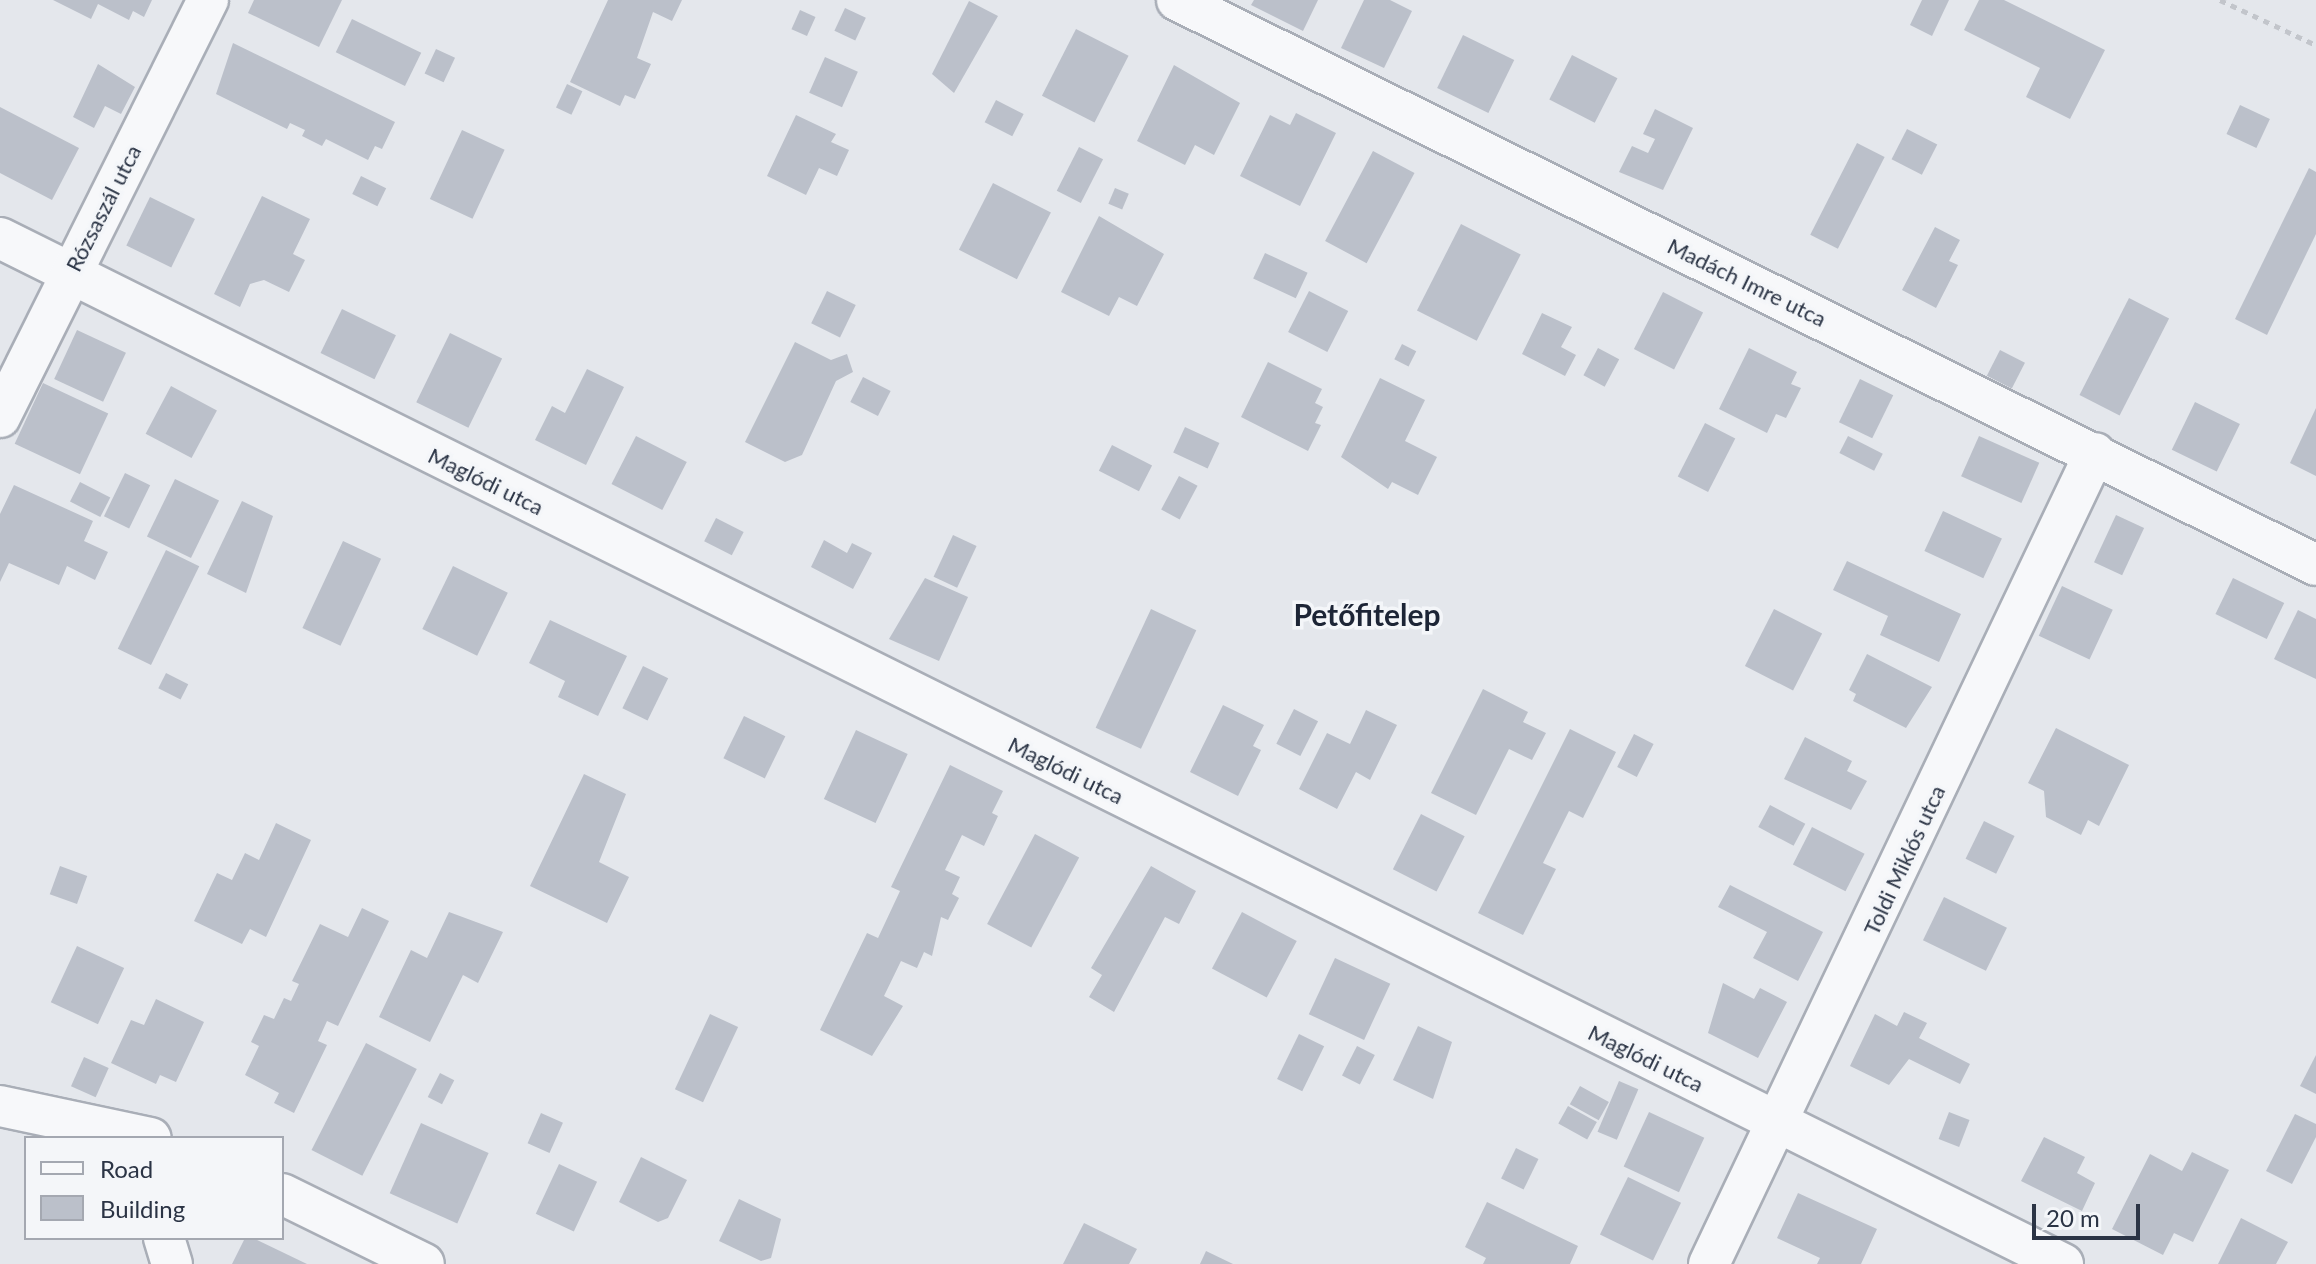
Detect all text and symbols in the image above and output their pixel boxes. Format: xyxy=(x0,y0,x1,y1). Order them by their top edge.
street label: Rózsaszál utca xyxy=(60,140,146,276)
street label: Madách Imre utca xyxy=(1663,232,1831,332)
street label: Maglódi utca xyxy=(424,442,548,520)
district label: Petőfitelep xyxy=(1293,596,1441,632)
street label: Maglódi utca xyxy=(1004,731,1128,809)
street label: Toldi Miklós utca xyxy=(1858,781,1950,939)
street label: Maglódi utca xyxy=(1584,1019,1708,1097)
legend xyxy=(24,1136,284,1240)
text: Road xyxy=(100,1154,153,1183)
scale bar xyxy=(2036,1188,2144,1238)
text: Building xyxy=(100,1194,185,1223)
text: 20 m xyxy=(2046,1203,2100,1232)

